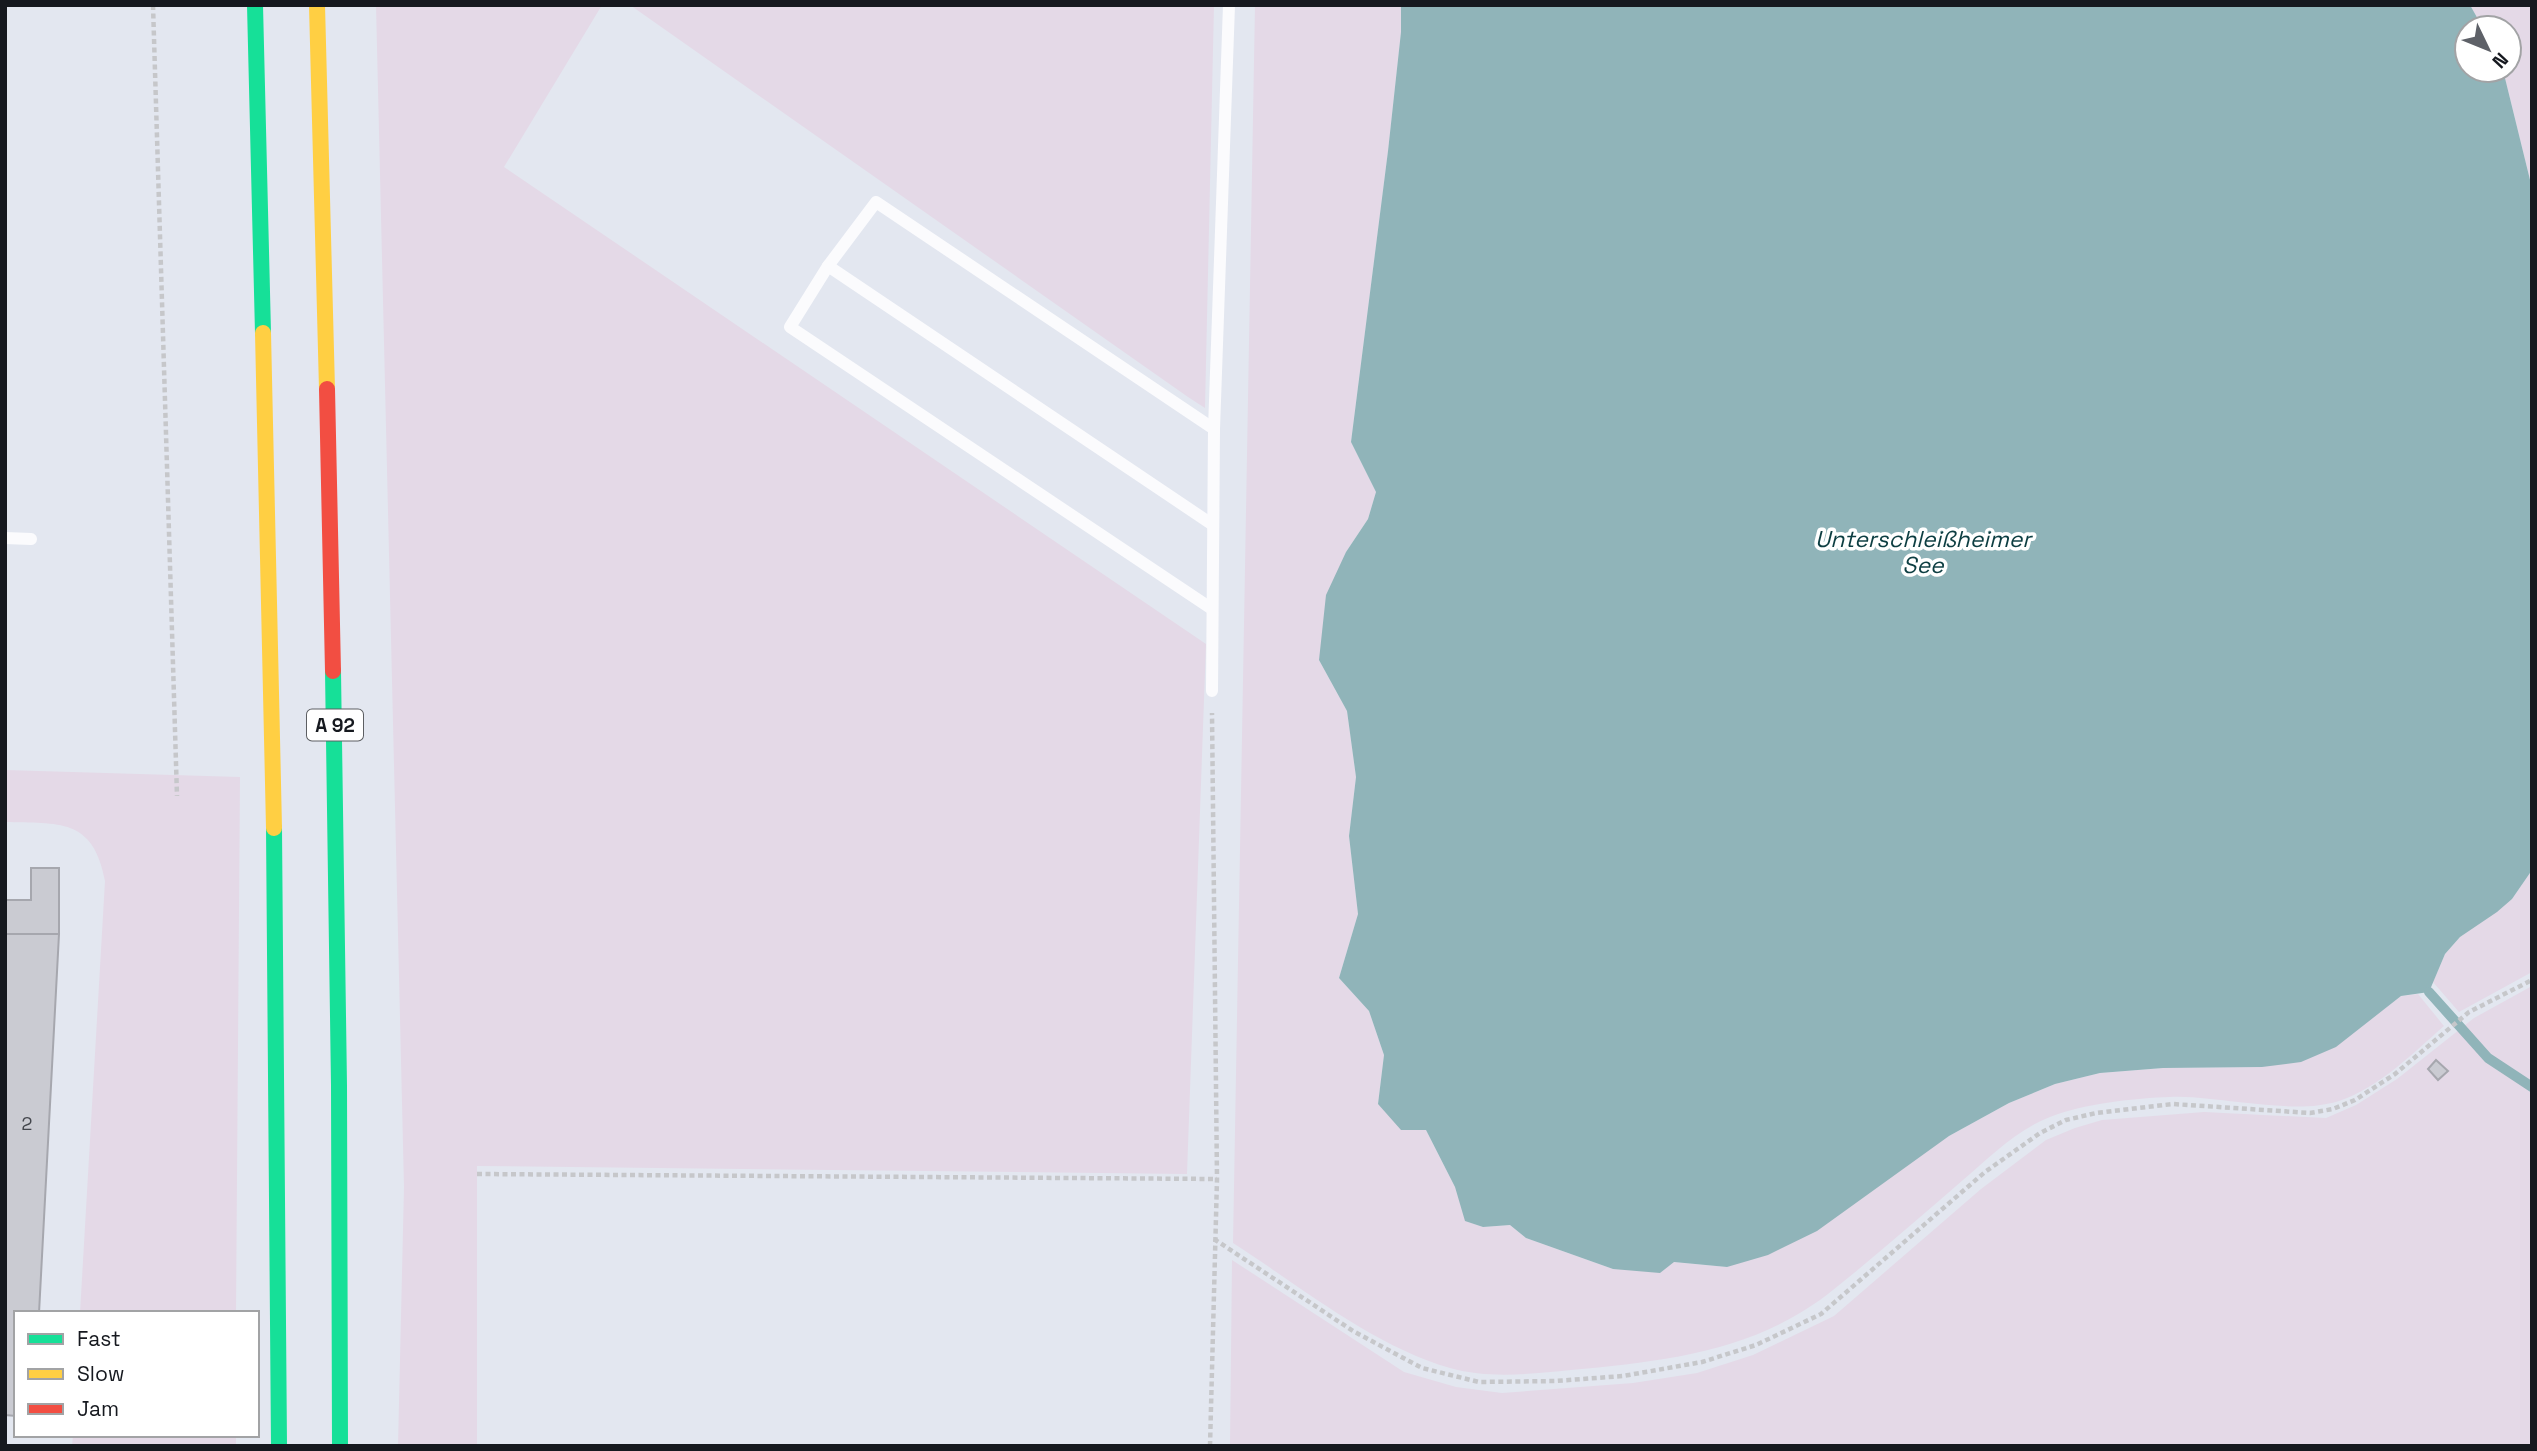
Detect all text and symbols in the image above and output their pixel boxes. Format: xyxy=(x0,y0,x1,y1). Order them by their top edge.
north arrow xyxy=(2453,14,2523,84)
text: N xyxy=(2487,47,2514,73)
water label: Unterschleißheimer See xyxy=(1815,524,2033,580)
road number: A 92 xyxy=(307,710,363,740)
house number: 2 xyxy=(22,1112,32,1135)
legend xyxy=(14,1311,259,1437)
text: Fast xyxy=(77,1325,121,1352)
text: Slow xyxy=(77,1360,125,1387)
text: Jam xyxy=(77,1395,119,1422)

